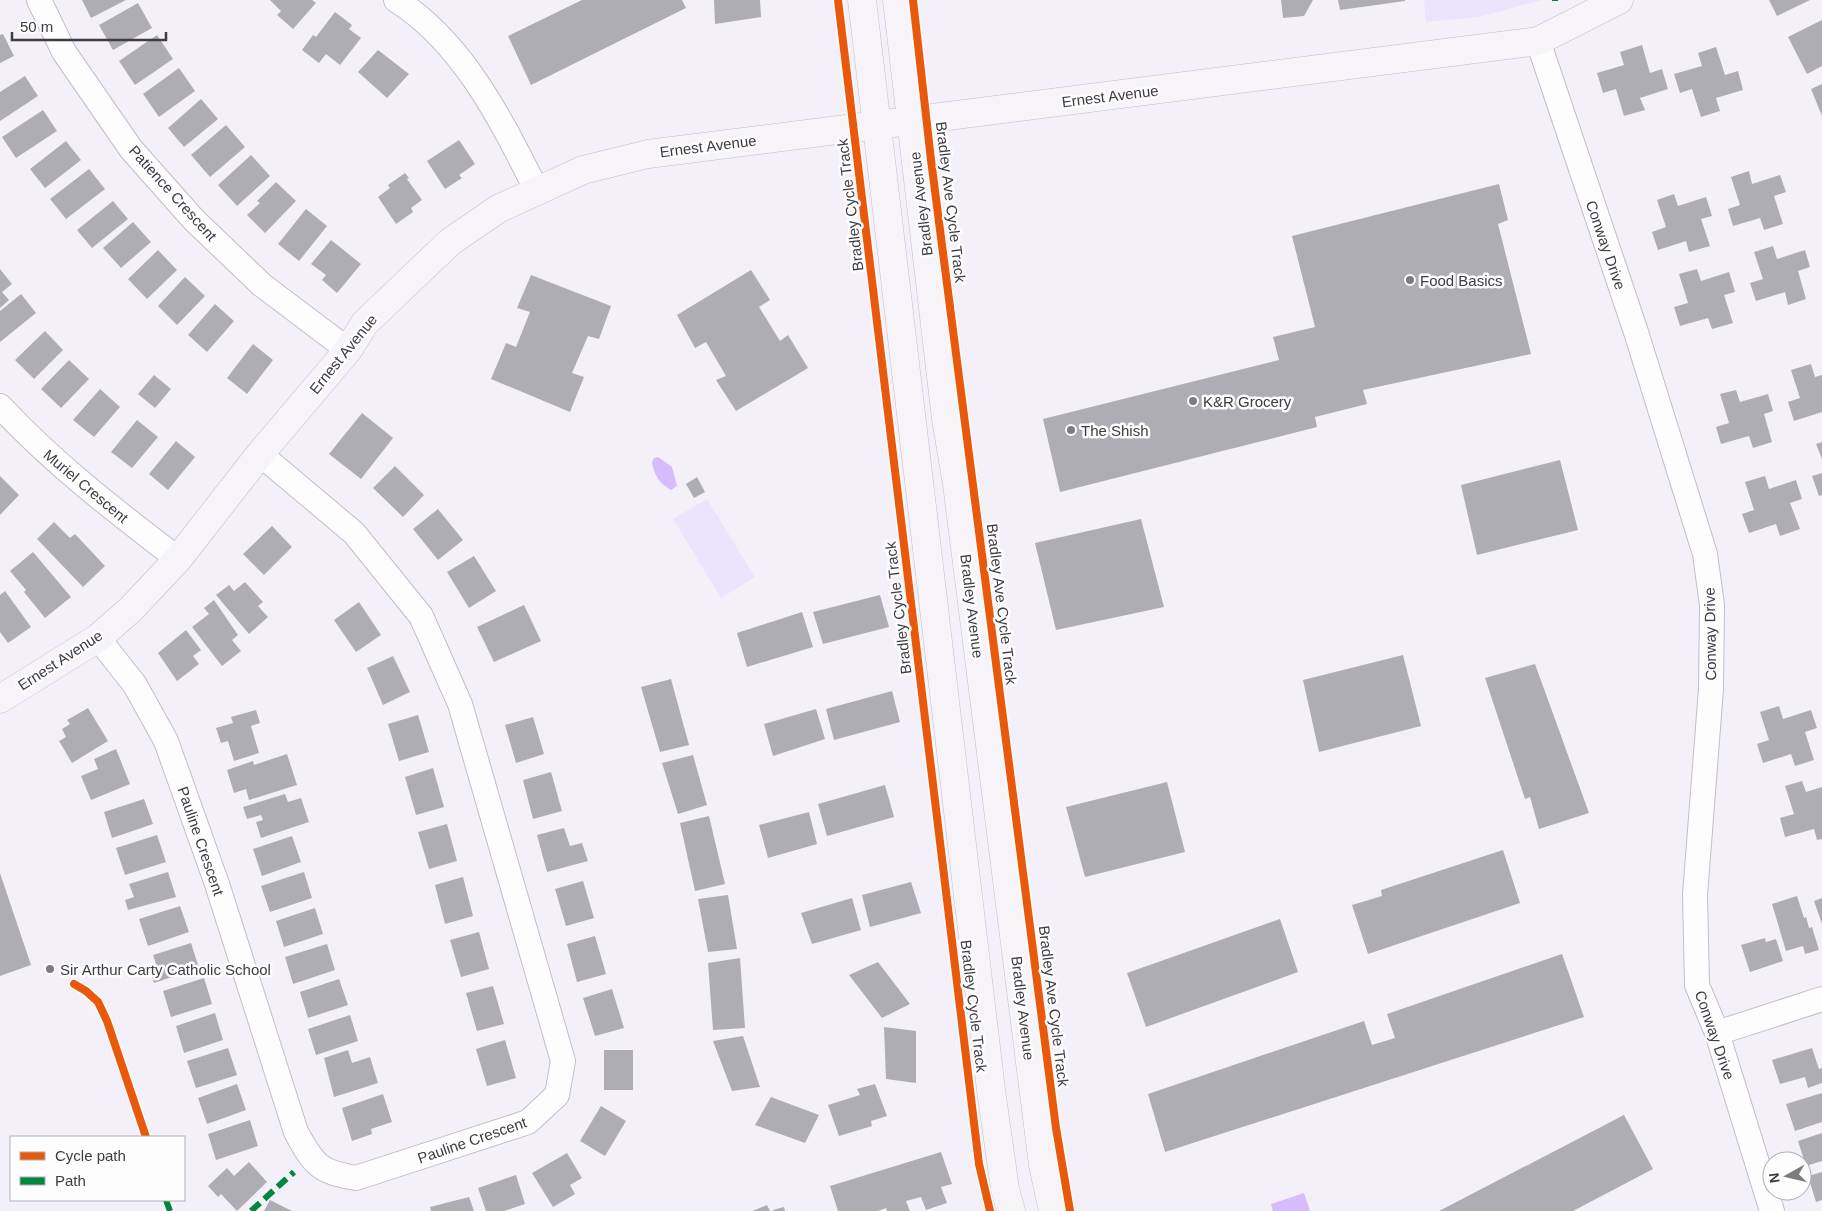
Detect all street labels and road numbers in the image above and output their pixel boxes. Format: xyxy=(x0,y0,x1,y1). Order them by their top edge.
street label: Ernest Avenue xyxy=(1061,82,1159,110)
street label: Bradley Ave Cycle Track xyxy=(933,120,969,284)
street label: Ernest Avenue xyxy=(659,132,757,160)
street label: Bradley Cycle Track xyxy=(833,137,867,272)
street label: Patience Crescent xyxy=(126,142,221,245)
street label: Bradley Avenue xyxy=(906,151,936,257)
street label: Conway Drive xyxy=(1583,198,1629,292)
street label: Ernest Avenue xyxy=(306,311,380,397)
street label: Muriel Crescent xyxy=(40,446,132,527)
street label: Bradley Ave Cycle Track xyxy=(984,522,1020,686)
street label: Bradley Cycle Track xyxy=(881,540,915,675)
street label: Bradley Avenue xyxy=(957,553,987,659)
street label: Conway Drive xyxy=(1701,587,1719,681)
street label: Ernest Avenue xyxy=(15,626,105,694)
street label: Pauline Crescent xyxy=(174,784,228,899)
street label: Bradley Ave Cycle Track xyxy=(1036,924,1072,1088)
street label: Bradley Cycle Track xyxy=(957,939,991,1074)
street label: Bradley Avenue xyxy=(1008,955,1038,1061)
street label: Conway Drive xyxy=(1692,988,1738,1082)
street label: Pauline Crescent xyxy=(415,1113,530,1167)

